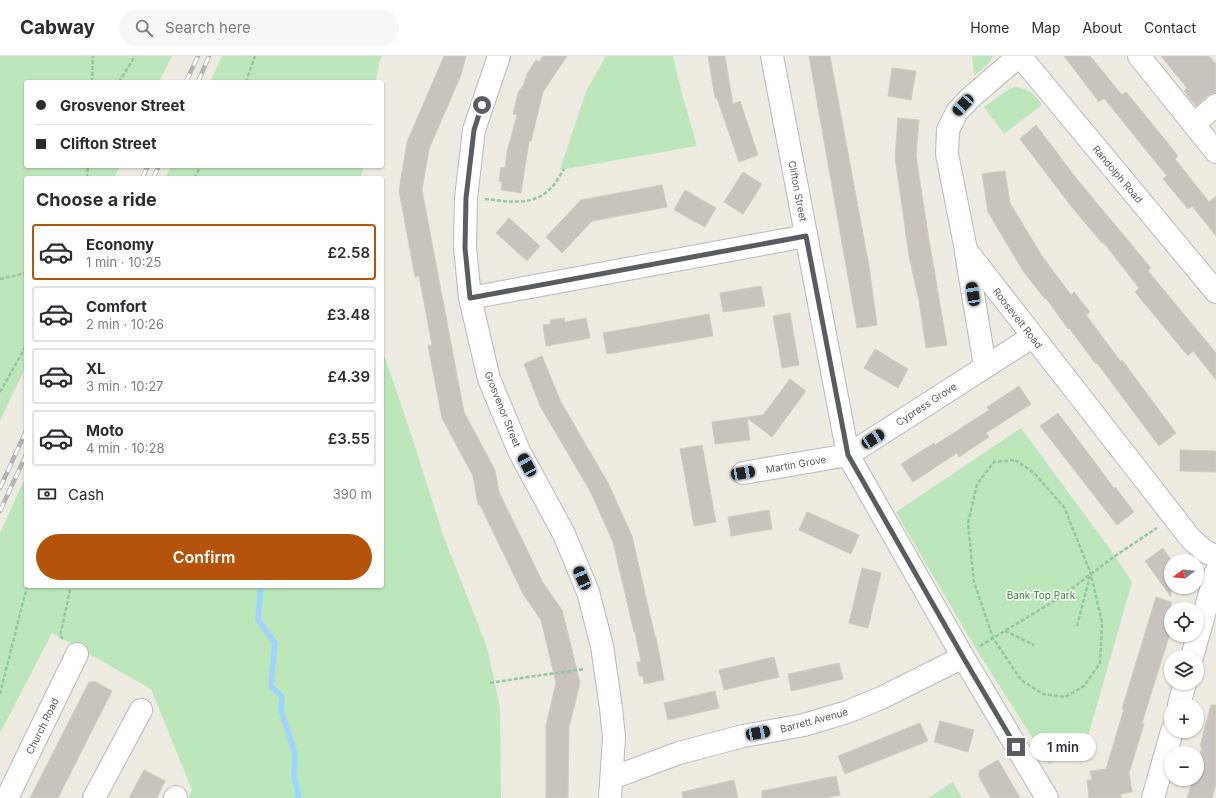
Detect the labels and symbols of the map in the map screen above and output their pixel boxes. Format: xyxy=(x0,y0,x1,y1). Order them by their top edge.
car xyxy=(950,92,976,118)
route start xyxy=(473,96,491,114)
street label: Randolph Road xyxy=(1090,143,1146,205)
street label: Clifton Street xyxy=(786,160,810,223)
car xyxy=(965,281,981,307)
street label: Roosevelt Road xyxy=(991,285,1045,351)
street label: Grosvenor Street xyxy=(482,370,524,449)
street label: Cypress Grove xyxy=(893,380,959,428)
car xyxy=(860,427,886,451)
car xyxy=(516,452,538,478)
street label: Martin Grove xyxy=(765,453,827,475)
car xyxy=(730,465,756,481)
north arrow xyxy=(1164,554,1204,594)
car xyxy=(572,565,592,591)
park label: Bank Top Park xyxy=(1007,589,1076,601)
street label: Church Road xyxy=(23,696,61,756)
street label: Barrett Avenue xyxy=(779,705,849,735)
car xyxy=(745,725,771,741)
callout: 1 min xyxy=(1030,733,1096,761)
route end xyxy=(1007,738,1025,756)

